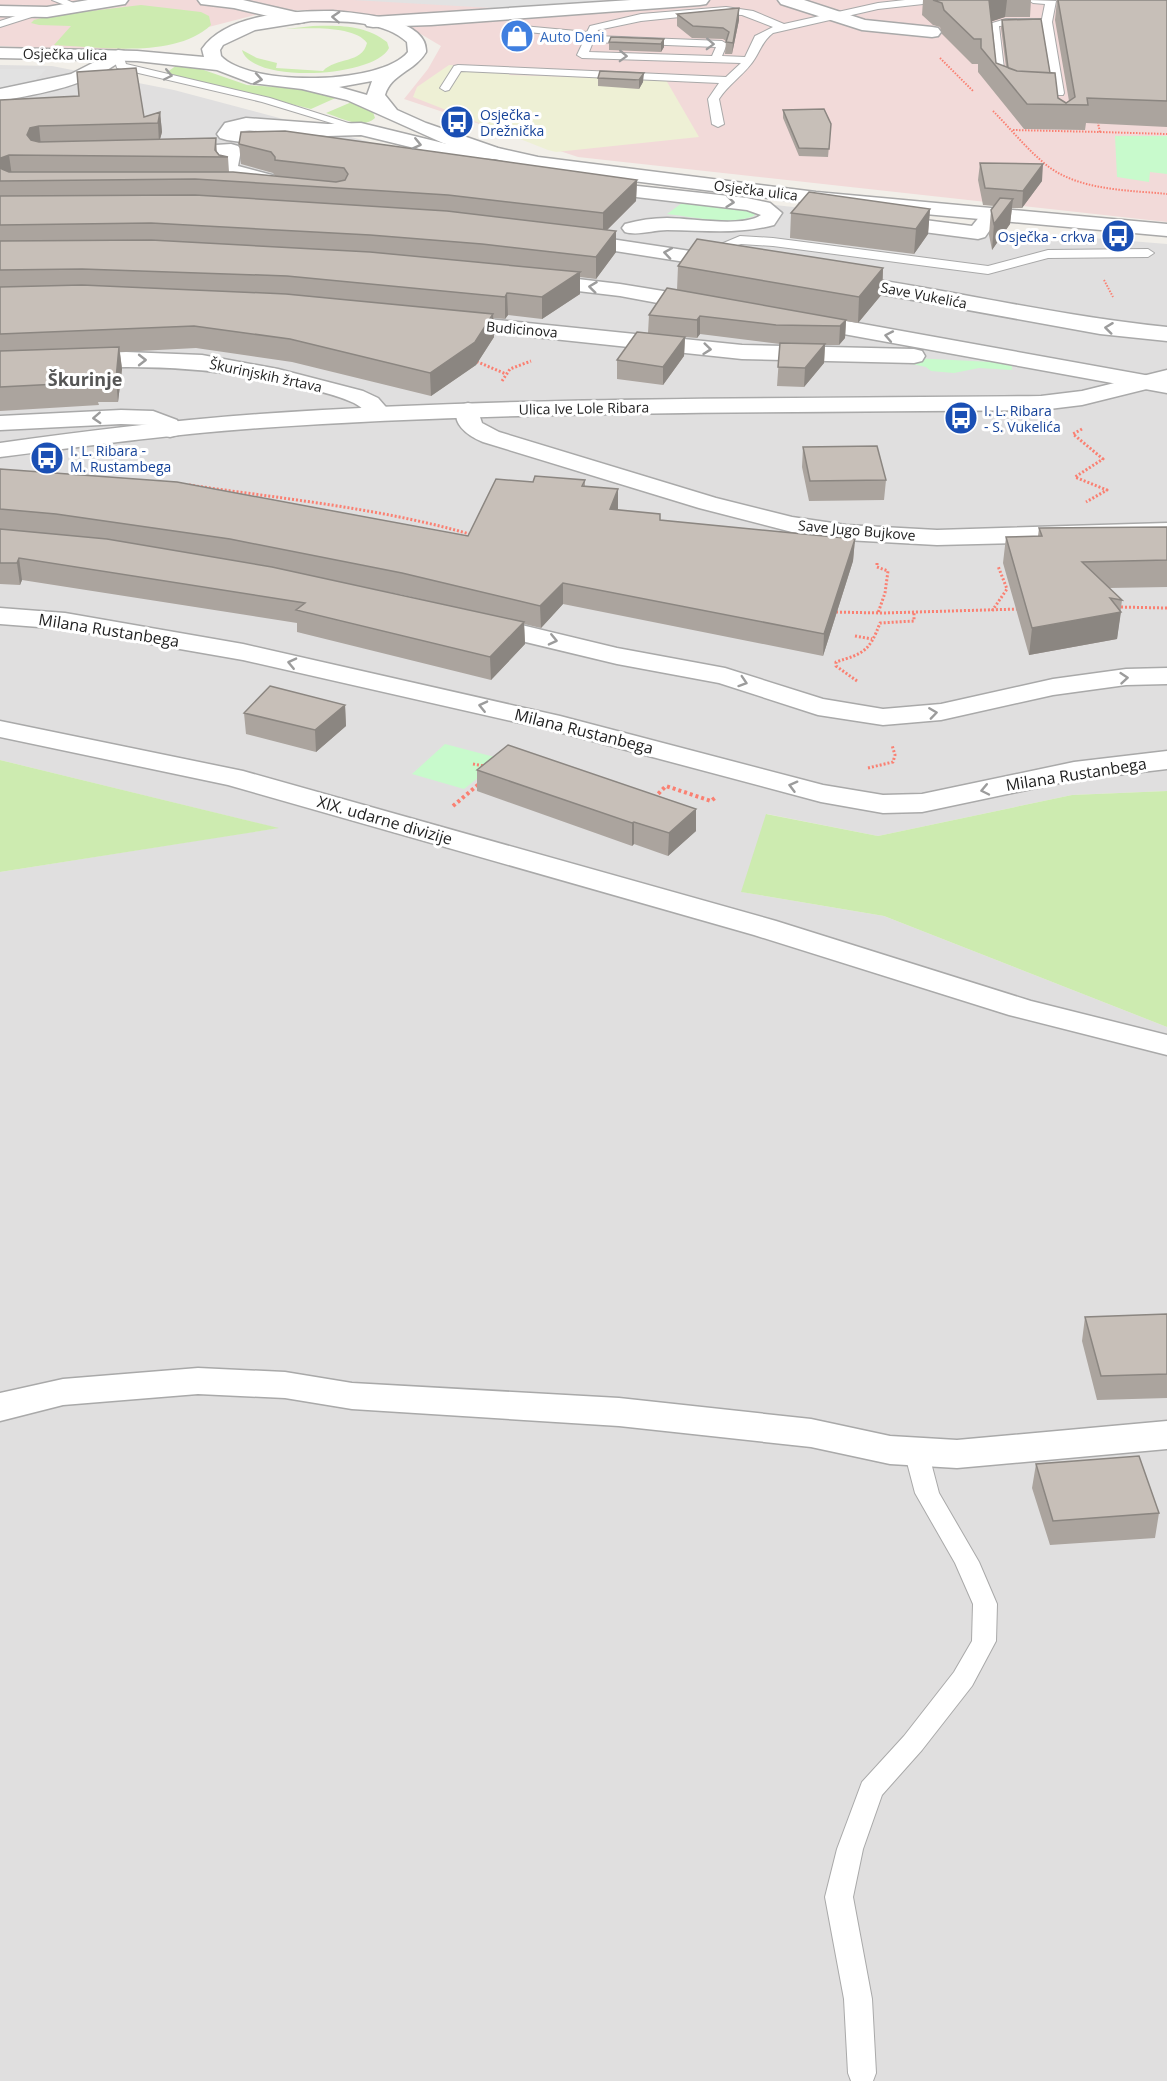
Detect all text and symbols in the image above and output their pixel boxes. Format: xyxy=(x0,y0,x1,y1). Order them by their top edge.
one-way arrow xyxy=(332,11,341,24)
shop icon: Auto Deni xyxy=(499,18,535,54)
place label: Auto Deni xyxy=(540,27,605,46)
one-way arrow xyxy=(706,37,715,50)
street label: Osječka ulica xyxy=(23,44,107,64)
one-way arrow xyxy=(619,50,628,62)
one-way arrow xyxy=(162,68,172,81)
one-way arrow xyxy=(253,72,263,85)
bus stop icon: Osječka - Drežnička xyxy=(439,104,475,140)
place label: Osječka - Drežnička xyxy=(480,105,544,140)
one-way arrow xyxy=(412,137,422,150)
street label: Osječka ulica xyxy=(713,175,799,205)
one-way arrow xyxy=(725,195,734,208)
bus stop icon: Osječka - crkva xyxy=(1100,218,1136,254)
place label: Osječka - crkva xyxy=(998,227,1095,246)
one-way arrow xyxy=(664,247,673,259)
street label: Save Vukelića xyxy=(879,277,969,313)
one-way arrow xyxy=(588,281,598,294)
street label: Budicinova xyxy=(485,316,559,342)
one-way arrow xyxy=(1104,323,1113,335)
one-way arrow xyxy=(884,330,894,343)
one-way arrow xyxy=(703,342,712,354)
one-way arrow xyxy=(138,354,147,366)
street label: Škurinjskih žrtava xyxy=(208,354,324,396)
district label: Škurinje xyxy=(48,367,122,391)
street label: Ulica Ive Lole Ribara xyxy=(519,397,649,419)
bus stop icon: I. L. Ribara - S. Vukelića xyxy=(943,400,979,436)
place label: I. L. Ribara - S. Vukelića xyxy=(984,401,1061,436)
one-way arrow xyxy=(92,411,101,424)
bus stop icon: I. L. Ribara - M. Rustambega xyxy=(29,440,65,476)
place label: I. L. Ribara - M. Rustambega xyxy=(70,441,171,476)
street label: Save Jugo Bujkove xyxy=(798,515,917,545)
street label: Milana Rustanbega xyxy=(37,608,181,652)
one-way arrow xyxy=(548,633,558,646)
one-way arrow xyxy=(288,657,298,670)
one-way arrow xyxy=(1120,672,1129,685)
one-way arrow xyxy=(737,675,748,687)
one-way arrow xyxy=(478,700,488,713)
street label: Milana Rustanbega xyxy=(512,703,656,759)
one-way arrow xyxy=(928,707,937,719)
street label: Milana Rustanbega xyxy=(1004,752,1148,796)
one-way arrow xyxy=(789,780,799,793)
one-way arrow xyxy=(980,783,990,796)
street label: XIX. udarne divizije xyxy=(315,790,455,850)

